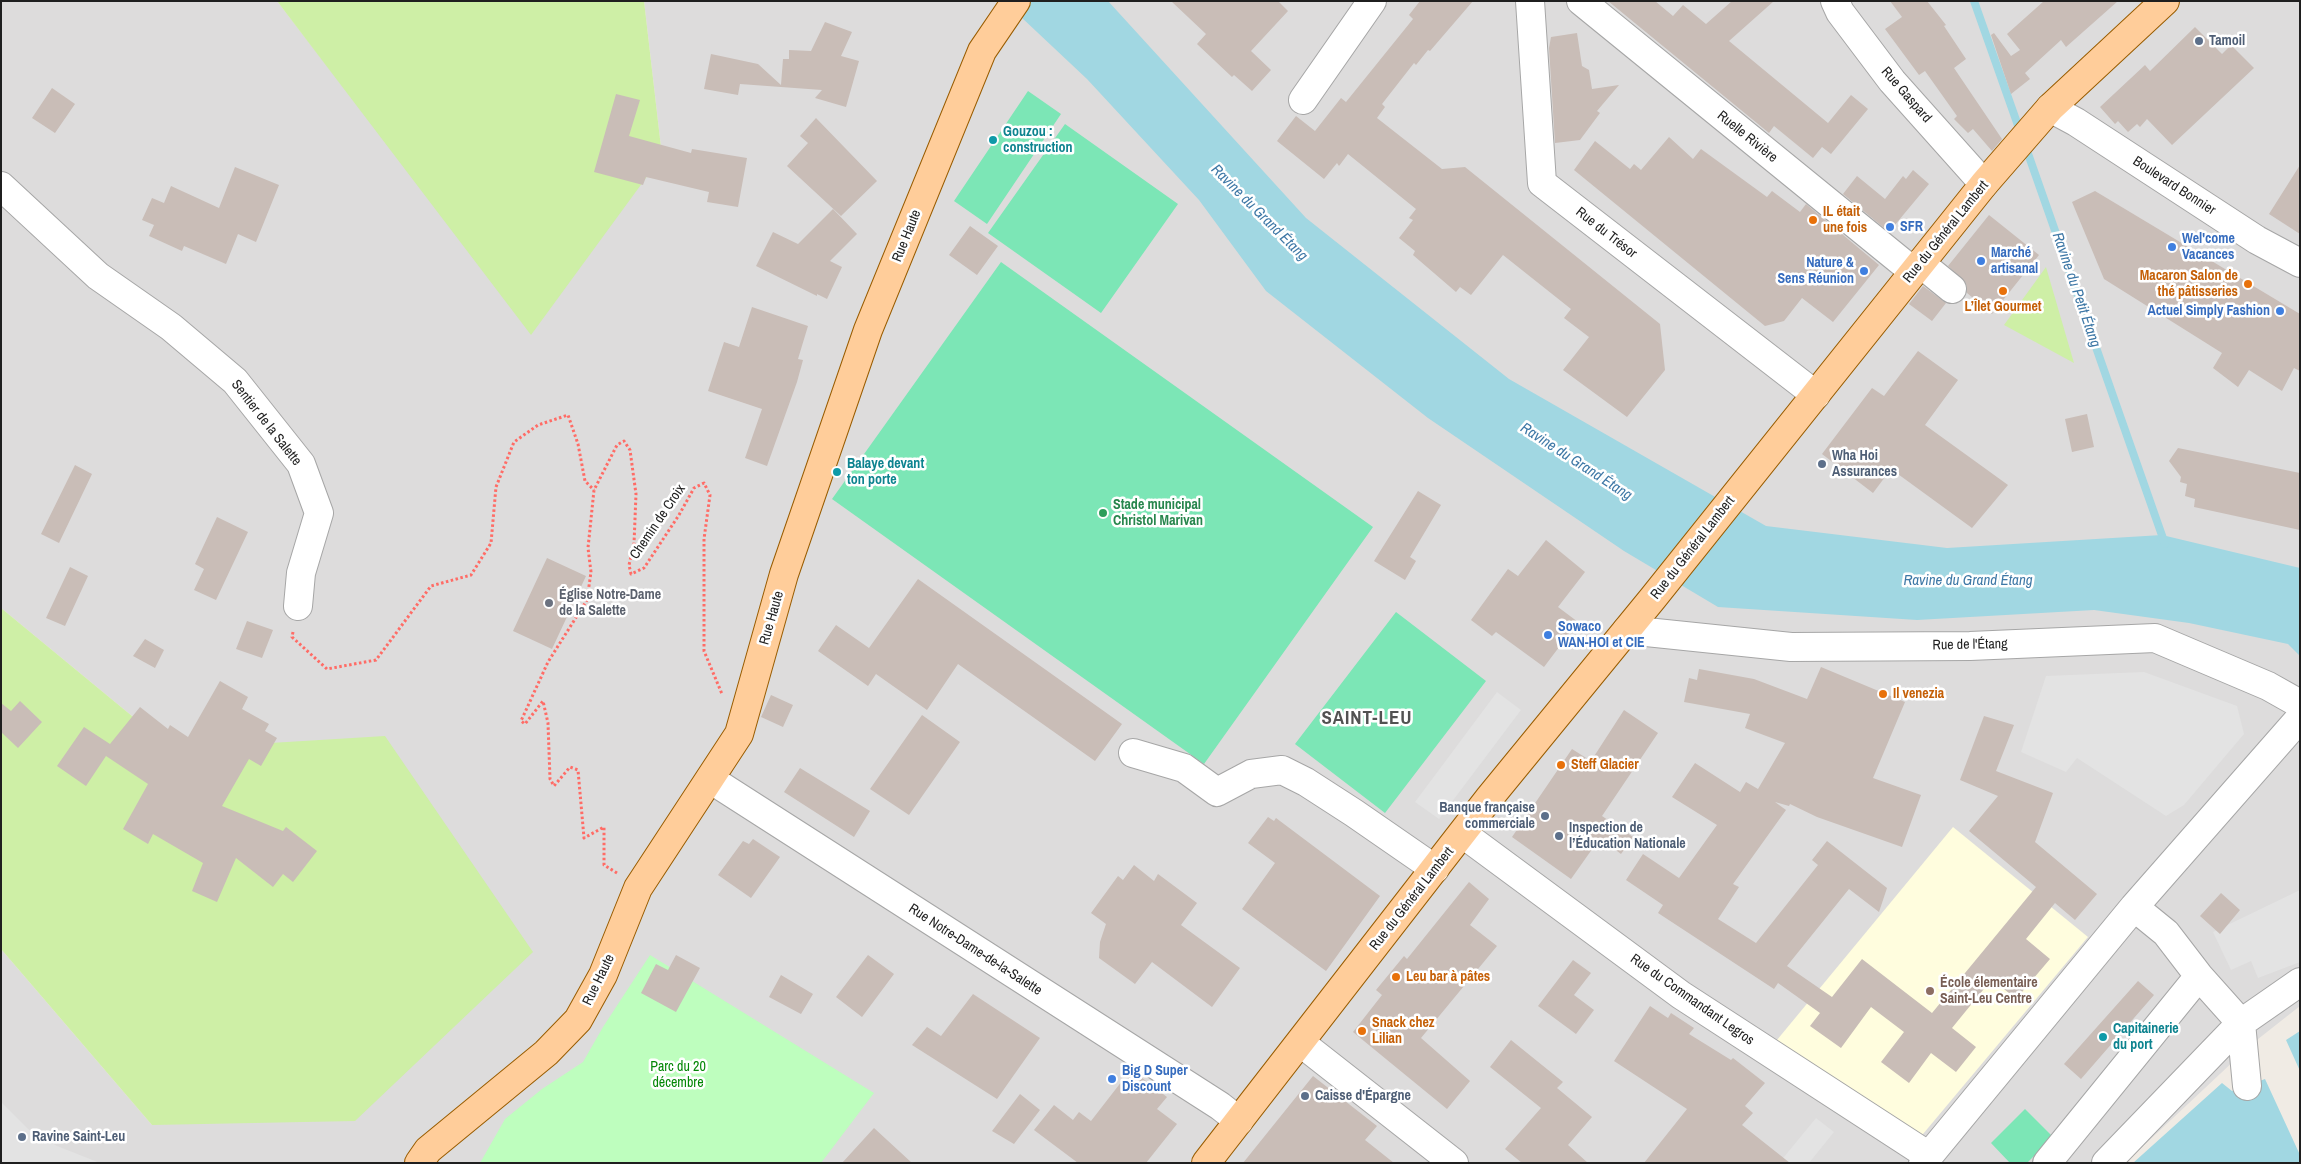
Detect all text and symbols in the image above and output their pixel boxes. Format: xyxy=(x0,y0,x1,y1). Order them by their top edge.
place label: Tamoil xyxy=(2209,33,2245,49)
marker: Tamoil xyxy=(2193,35,2205,47)
street label: Rue Gaspard xyxy=(1877,64,1935,126)
street label: Ruelle Rivière xyxy=(1713,108,1781,166)
place label: Gouzou : construction xyxy=(1003,124,1073,156)
marker: Gouzou : construction xyxy=(987,134,999,146)
street label: Boulevard Bonnier xyxy=(2130,153,2218,219)
water label: Ravine du Grand Étang xyxy=(1207,161,1311,265)
street label: Rue du Général Lambert xyxy=(1900,178,1992,286)
street label: Rue du Trésor xyxy=(1572,204,1640,262)
place label: IL était une fois xyxy=(1823,204,1867,236)
street label: Rue Haute xyxy=(889,207,925,265)
marker: IL était une fois xyxy=(1807,214,1819,226)
place label: SFR xyxy=(1900,219,1923,235)
marker: SFR xyxy=(1884,221,1896,233)
water label: Ravine du Petit Étang xyxy=(2048,230,2104,350)
place label: Wel'come Vacances xyxy=(2182,231,2235,264)
marker: Wel'come Vacances xyxy=(2166,241,2178,253)
place label: Marché artisanal xyxy=(1991,245,2038,278)
place label: Nature & Sens Réunion xyxy=(1777,255,1854,288)
marker: Marché artisanal xyxy=(1975,255,1987,267)
marker: Nature & Sens Réunion xyxy=(1858,265,1870,277)
place label: Macaron Salon de thé pâtisseries xyxy=(2140,268,2238,300)
marker: Macaron Salon de thé pâtisseries xyxy=(2242,278,2254,290)
marker: L’Îlet Gourmet xyxy=(1997,285,2009,297)
place label: L’Îlet Gourmet xyxy=(1964,299,2042,315)
place label: Actuel Simply Fashion xyxy=(2147,303,2270,319)
marker: Actuel Simply Fashion xyxy=(2274,305,2286,317)
street label: Sentier de la Salette xyxy=(227,377,305,469)
water label: Ravine du Grand Étang xyxy=(1517,419,1635,505)
place label: Wha Hoi Assurances xyxy=(1832,448,1897,481)
place label: Balaye devant ton porte xyxy=(847,456,924,488)
marker: Wha Hoi Assurances xyxy=(1816,458,1828,470)
marker: Balaye devant ton porte xyxy=(831,466,843,478)
street label: Chemin de Croix xyxy=(627,481,689,563)
street label: Rue du Général Lambert xyxy=(1647,493,1739,603)
place label: Stade municipal Christol Marivan xyxy=(1113,497,1203,530)
marker: Stade municipal Christol Marivan xyxy=(1097,507,1109,519)
water label: Ravine du Grand Étang xyxy=(1903,572,2033,590)
place label: Église Notre-Dame de la Salette xyxy=(559,587,661,620)
street label: Rue Haute xyxy=(756,589,788,647)
marker: Église Notre-Dame de la Salette xyxy=(543,597,555,609)
place label: Sowaco WAN-HOI et CIE xyxy=(1558,619,1645,652)
marker: Sowaco WAN-HOI et CIE xyxy=(1542,629,1554,641)
street label: Rue de l'Étang xyxy=(1932,636,2008,654)
place label: Il venezia xyxy=(1893,686,1944,702)
marker: Il venezia xyxy=(1877,688,1889,700)
district label: SAINT-LEU xyxy=(1320,708,1414,730)
place label: Steff Glacier xyxy=(1571,757,1639,773)
marker: Steff Glacier xyxy=(1555,759,1567,771)
place label: Banque française commerciale xyxy=(1439,800,1535,832)
marker: Banque française commerciale xyxy=(1539,810,1551,822)
place label: Inspection de l’Éducation Nationale xyxy=(1569,820,1686,852)
marker: Inspection de l’Éducation Nationale xyxy=(1553,830,1565,842)
street label: Rue du Général Lambert xyxy=(1366,844,1458,954)
street label: Rue Notre-Dame-de-la-Salette xyxy=(905,901,1045,999)
street label: Rue du Commandant Legros xyxy=(1627,951,1757,1049)
street label: Rue Haute xyxy=(579,952,619,1008)
place label: Leu bar à pâtes xyxy=(1406,969,1490,985)
marker: Leu bar à pâtes xyxy=(1390,971,1402,983)
place label: École élementaire Saint-Leu Centre xyxy=(1940,975,2038,1008)
marker: École élementaire Saint-Leu Centre xyxy=(1924,985,1936,997)
place label: Snack chez Lilian xyxy=(1372,1015,1435,1048)
place label: Capitainerie du port xyxy=(2113,1021,2179,1054)
marker: Snack chez Lilian xyxy=(1356,1025,1368,1037)
marker: Capitainerie du port xyxy=(2097,1031,2109,1043)
park label: Parc du 20 décembre xyxy=(650,1059,706,1092)
place label: Big D Super Discount xyxy=(1122,1063,1188,1096)
marker: Big D Super Discount xyxy=(1106,1073,1118,1085)
place label: Caisse d'Épargne xyxy=(1315,1088,1411,1104)
marker: Caisse d'Épargne xyxy=(1299,1090,1311,1102)
place label: Ravine Saint-Leu xyxy=(32,1129,125,1145)
marker: Ravine Saint-Leu xyxy=(16,1131,28,1143)

